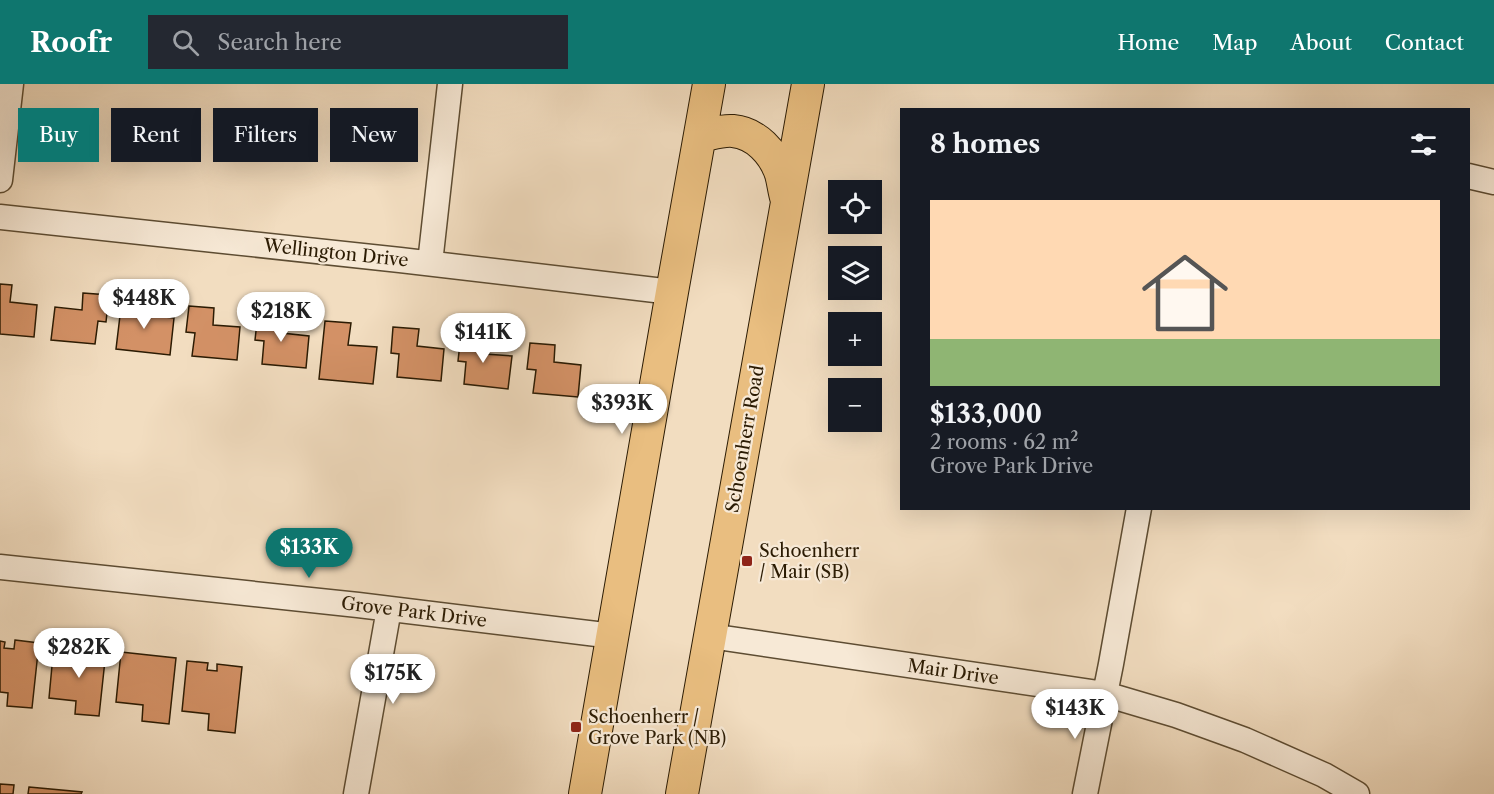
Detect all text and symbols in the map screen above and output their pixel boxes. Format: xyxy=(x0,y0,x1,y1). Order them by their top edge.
search box xyxy=(148,15,568,69)
text: Roofr xyxy=(30,25,112,59)
icon: search xyxy=(169,26,202,59)
text: Search here xyxy=(217,29,342,56)
text: Home xyxy=(1118,30,1179,55)
text: Map xyxy=(1212,30,1257,55)
text: About xyxy=(1290,30,1352,55)
text: Contact xyxy=(1385,30,1464,55)
chip: Buy xyxy=(18,108,99,162)
chip: Rent xyxy=(111,108,201,162)
chip: Filters xyxy=(213,108,318,162)
chip: New xyxy=(330,108,418,162)
text: 8 homes xyxy=(930,128,1040,160)
icon: filters xyxy=(1407,128,1440,161)
map controls xyxy=(828,180,882,432)
button: locate xyxy=(828,180,882,234)
street label: Wellington Drive xyxy=(262,234,409,272)
icon: home xyxy=(1131,239,1239,347)
button: layers xyxy=(828,246,882,300)
pin: $448K xyxy=(102,279,186,330)
text: $448K xyxy=(112,286,176,310)
pin: $218K xyxy=(239,292,323,343)
text: $218K xyxy=(251,299,311,323)
button: + xyxy=(828,312,882,366)
pin: $141K xyxy=(441,313,525,364)
text: $141K xyxy=(455,320,512,344)
street label: Schoenherr Road xyxy=(721,364,769,514)
button: − xyxy=(828,378,882,432)
pin: $393K xyxy=(580,384,664,435)
text: $393K xyxy=(591,391,653,415)
text: $133,000 xyxy=(930,398,1042,430)
text: 2 rooms · 62 m² xyxy=(930,430,1078,454)
text: Grove Park Drive xyxy=(930,454,1093,478)
pin: $133K xyxy=(267,528,351,579)
text: $133K xyxy=(280,535,338,559)
place label: Schoenherr / Mair (SB) xyxy=(759,540,860,583)
marker: Schoenherr / Mair (SB) xyxy=(740,554,754,568)
street label: Grove Park Drive xyxy=(340,592,488,632)
pin: $282K xyxy=(37,628,121,679)
text: $282K xyxy=(47,635,111,659)
pin: $175K xyxy=(351,654,435,705)
street label: Mair Drive xyxy=(906,655,1000,689)
text: $175K xyxy=(364,661,422,685)
pin: $143K xyxy=(1033,689,1117,740)
text: $143K xyxy=(1045,696,1105,720)
place label: Schoenherr / Grove Park (NB) xyxy=(588,706,726,749)
marker: Schoenherr / Grove Park (NB) xyxy=(569,720,583,734)

